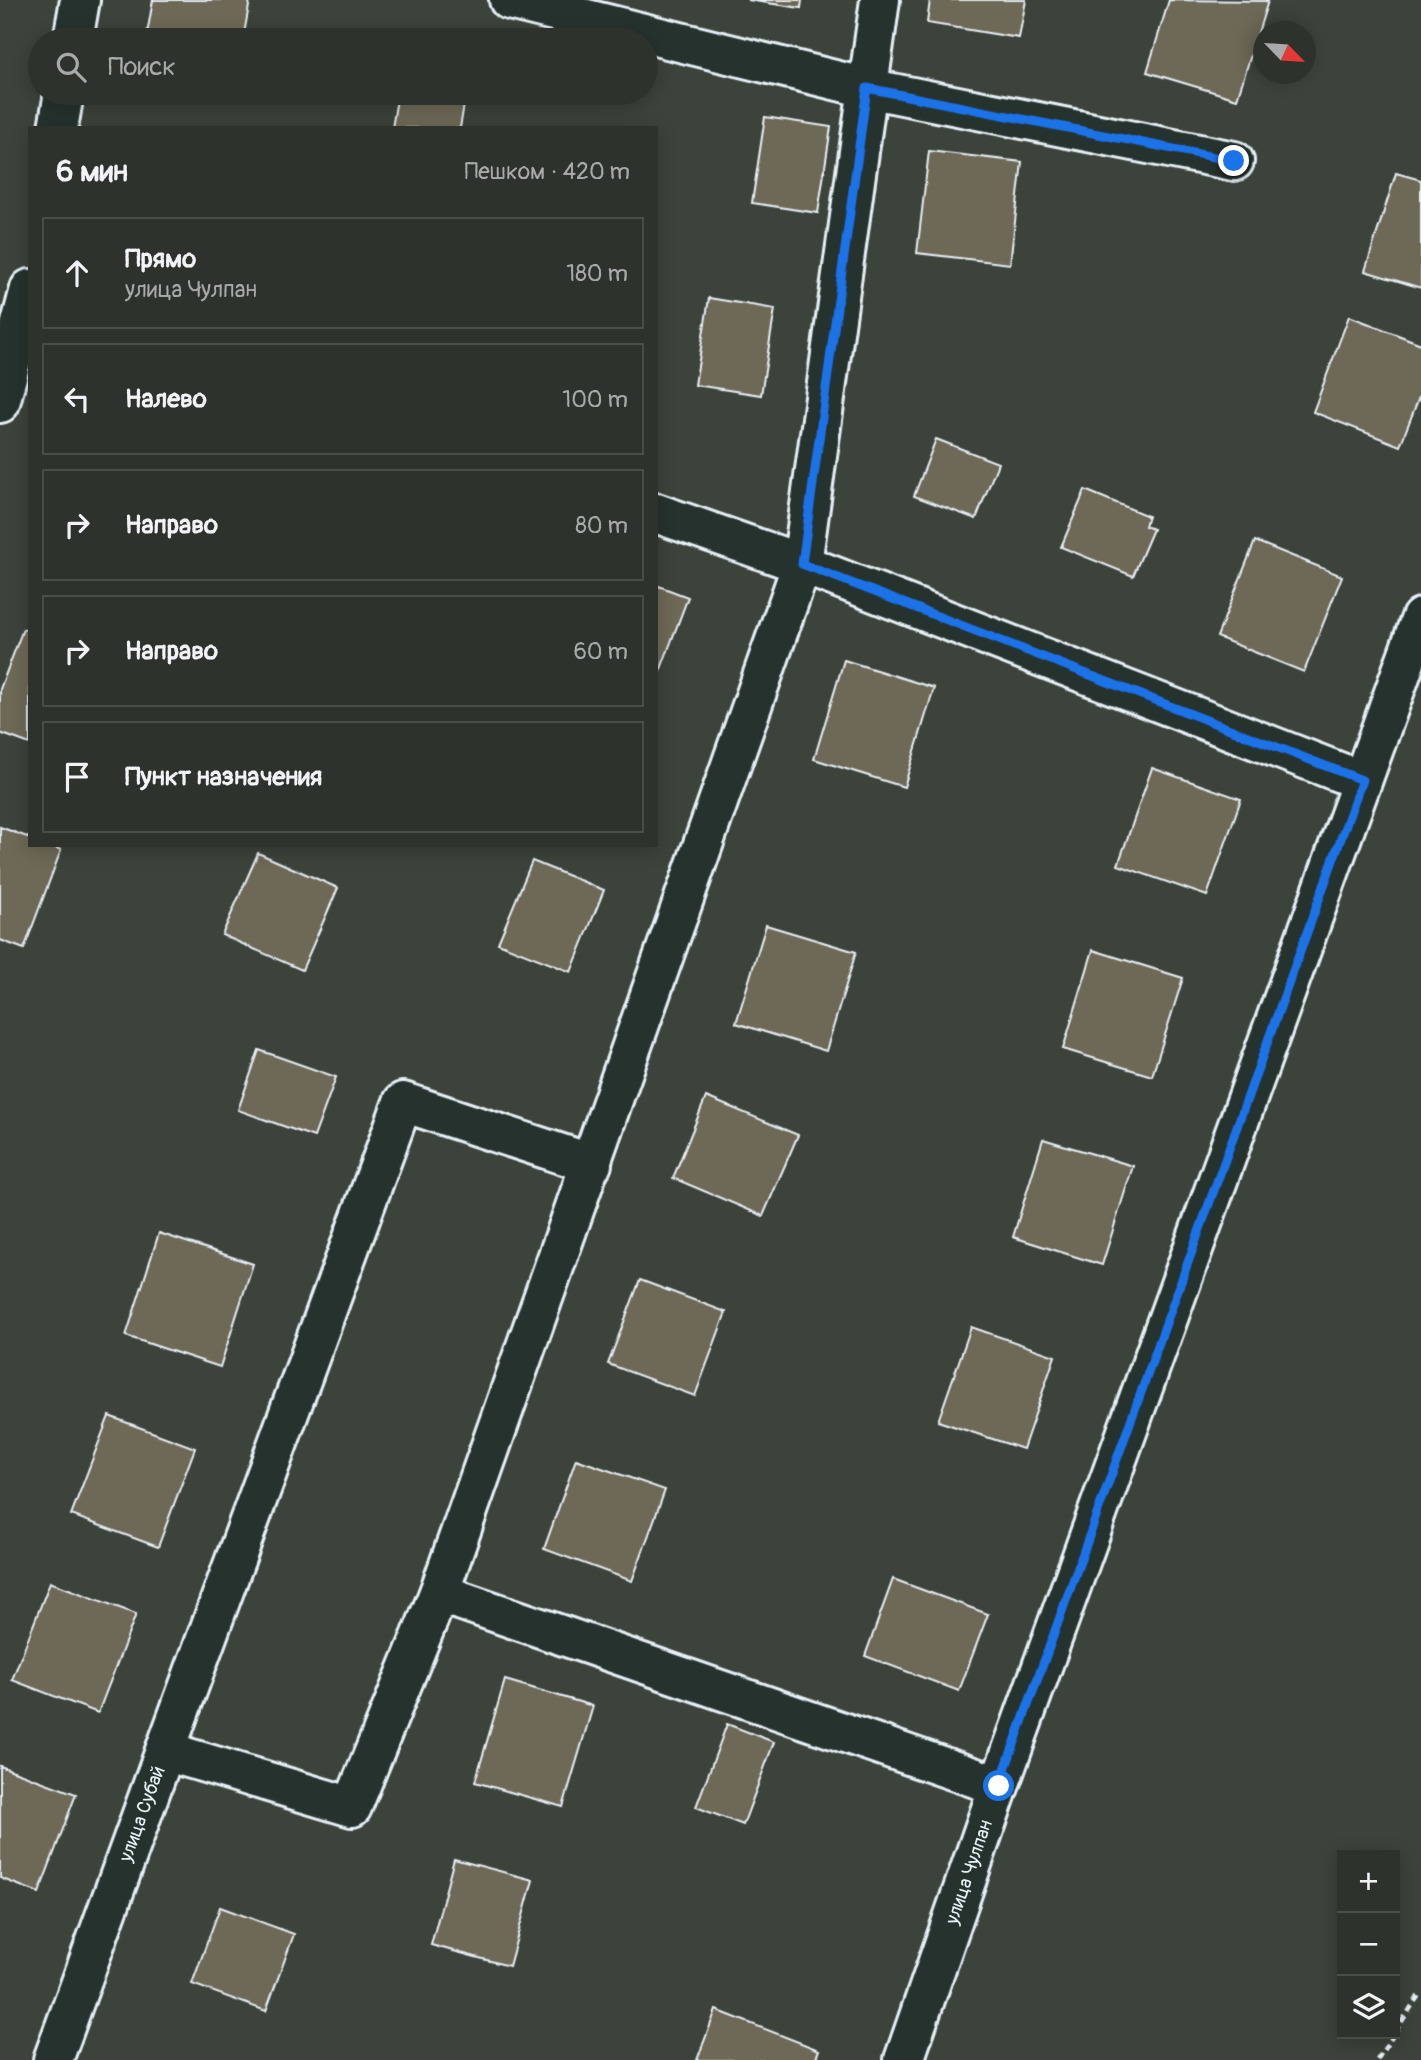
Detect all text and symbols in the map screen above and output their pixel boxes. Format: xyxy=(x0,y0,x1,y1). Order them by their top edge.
north arrow xyxy=(1253,21,1316,84)
search box xyxy=(28,28,658,105)
icon: search xyxy=(52,48,90,86)
text: Поиск xyxy=(108,51,176,83)
route end xyxy=(1218,145,1249,176)
text: 6 мин xyxy=(56,153,128,190)
text: Пешком · 420 m xyxy=(464,157,630,186)
text: Прямо xyxy=(125,243,196,275)
icon: ahead xyxy=(58,254,96,292)
text: 180 m xyxy=(566,259,628,288)
text: улица Чулпан xyxy=(125,275,257,304)
icon: left xyxy=(58,380,96,418)
text: Налево xyxy=(125,383,207,415)
text: 100 m xyxy=(562,385,628,414)
icon: right xyxy=(58,506,96,544)
text: Направо xyxy=(125,509,218,541)
text: 80 m xyxy=(575,511,628,540)
icon: right xyxy=(58,632,96,670)
text: Направо xyxy=(125,635,218,667)
text: 60 m xyxy=(573,637,628,666)
icon: arrive xyxy=(58,758,96,796)
text: Пункт назначения xyxy=(125,761,322,793)
street label: улица Субай xyxy=(113,1763,170,1866)
route start xyxy=(983,1770,1014,1801)
street label: улица Чулпан xyxy=(940,1817,998,1928)
map controls xyxy=(1337,1850,1400,2039)
button: + xyxy=(1337,1850,1400,1913)
button: − xyxy=(1337,1913,1400,1976)
button: layers xyxy=(1337,1976,1400,2039)

